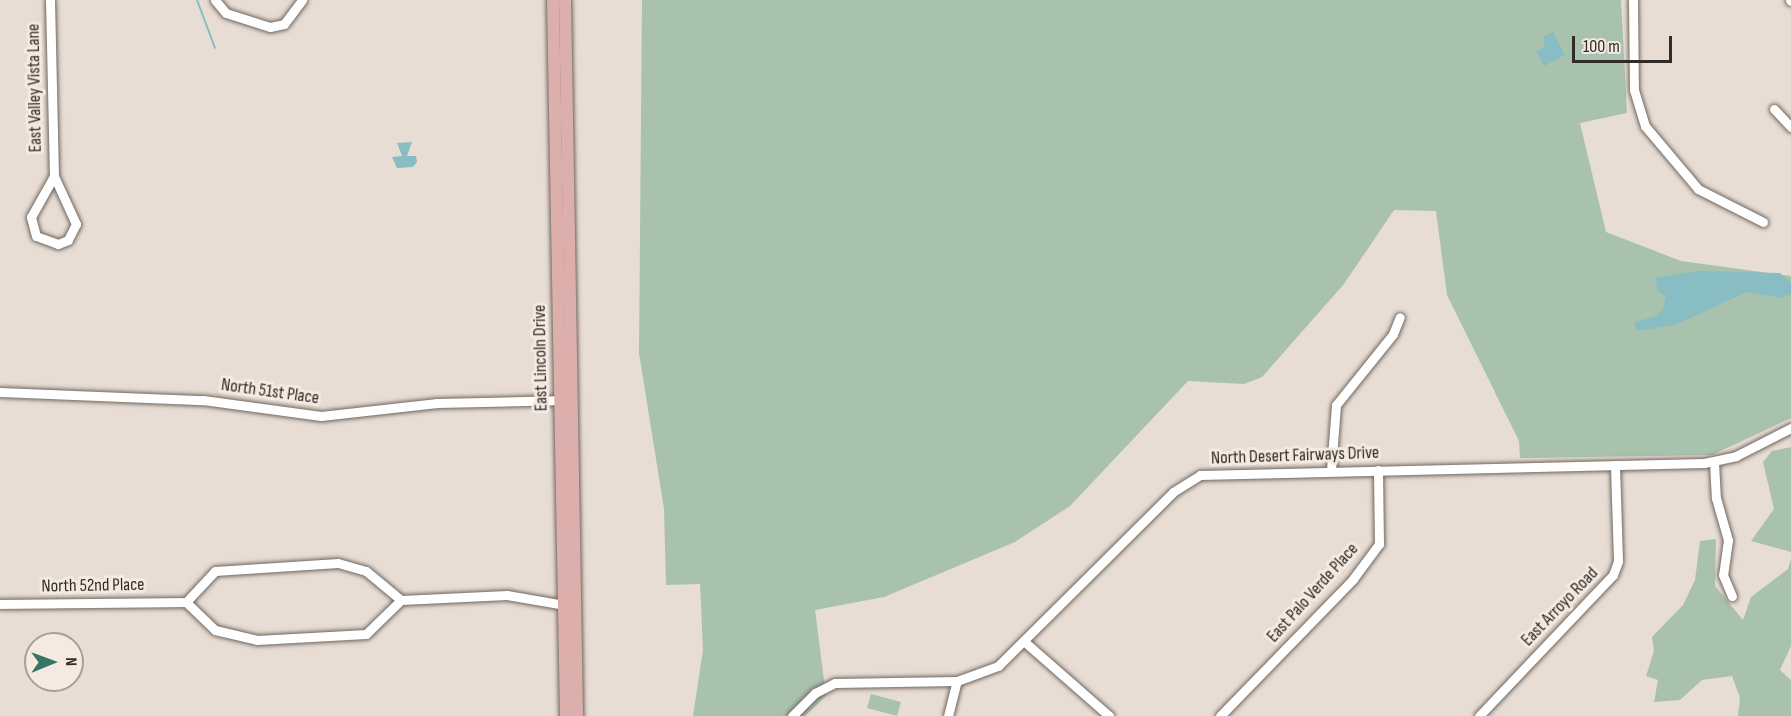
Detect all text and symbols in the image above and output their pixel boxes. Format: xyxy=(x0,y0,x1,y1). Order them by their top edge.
street label: East Valley Vista Lane xyxy=(23,24,47,152)
scale bar xyxy=(1575,24,1676,62)
text: 100 m xyxy=(1583,36,1620,57)
street label: East Lincoln Drive xyxy=(529,305,553,411)
street label: North 51st Place xyxy=(220,374,320,410)
street label: North Desert Fairways Drive xyxy=(1211,442,1379,470)
street label: East Palo Verde Place xyxy=(1263,539,1363,647)
street label: East Arroyo Road xyxy=(1517,563,1603,651)
street label: North 52nd Place xyxy=(41,574,145,598)
north arrow xyxy=(24,632,84,692)
text: N xyxy=(61,657,80,666)

